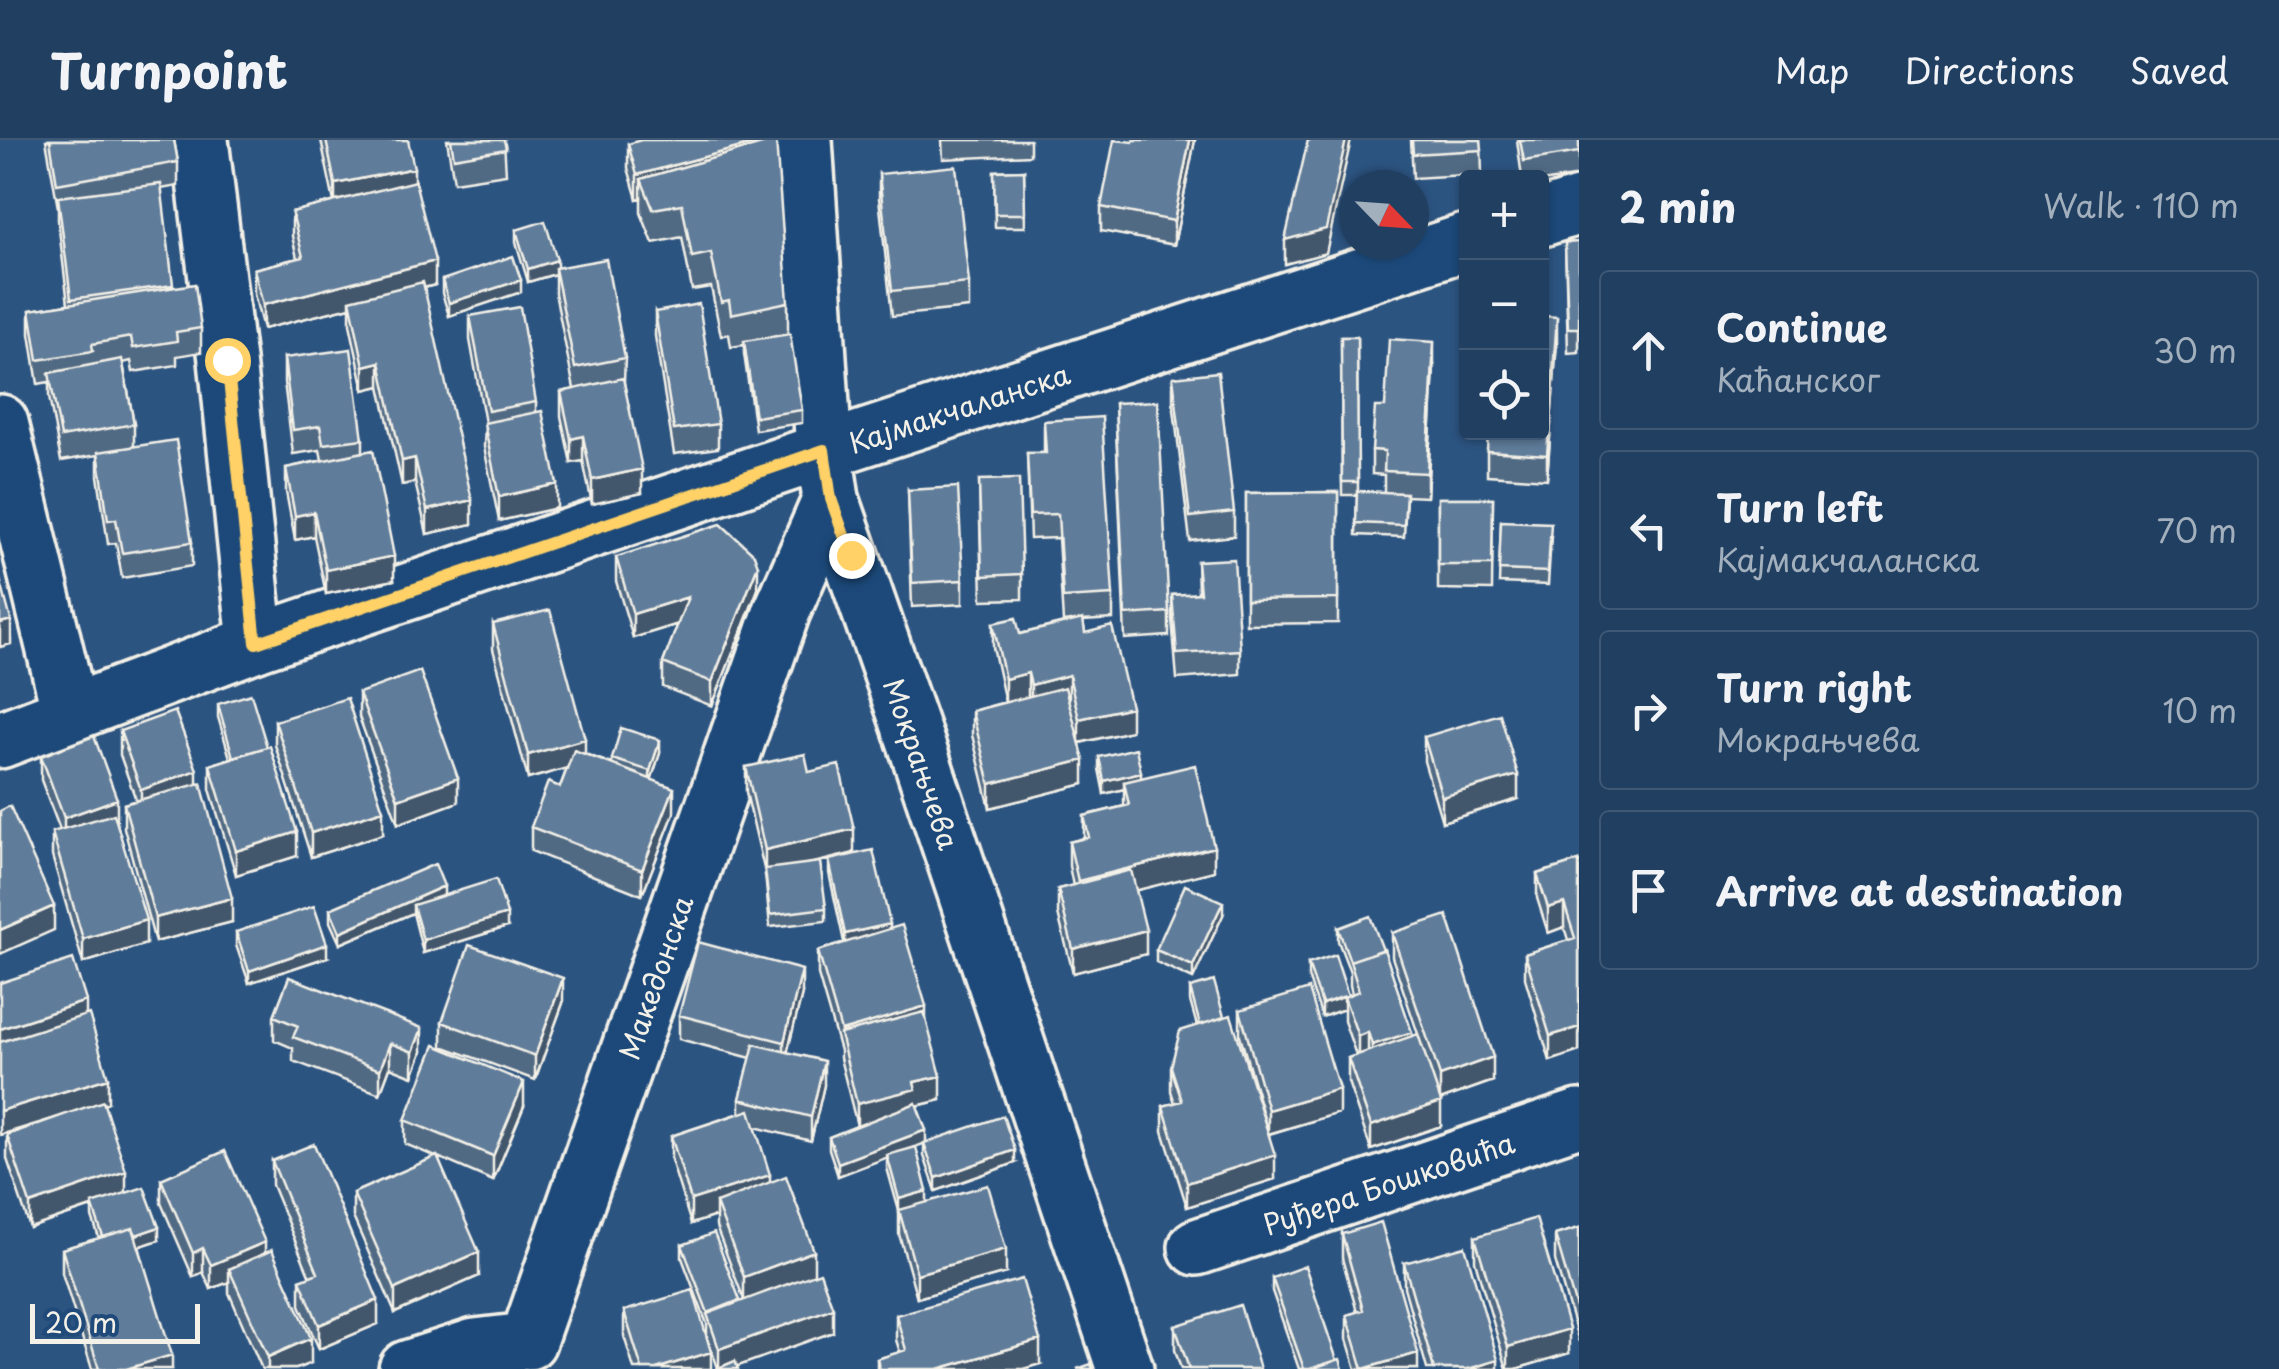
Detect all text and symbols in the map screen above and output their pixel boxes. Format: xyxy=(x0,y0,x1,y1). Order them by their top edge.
text: Turnpoint xyxy=(50,33,288,105)
text: Map xyxy=(1775,43,1849,96)
text: Directions xyxy=(1904,43,2075,96)
text: Saved xyxy=(2130,43,2229,96)
north arrow xyxy=(1339,170,1429,260)
map controls xyxy=(1459,170,1549,440)
button: + xyxy=(1459,170,1549,260)
text: 2 min xyxy=(1619,174,1736,237)
text: Walk · 110 m xyxy=(2043,181,2239,229)
button: − xyxy=(1459,260,1549,350)
text: Continue xyxy=(1716,298,1887,355)
icon: ahead xyxy=(1621,323,1676,378)
text: 30 m xyxy=(2153,326,2237,374)
route start xyxy=(205,338,251,384)
button: locate xyxy=(1459,350,1549,440)
street label: Кајмакчаланска xyxy=(842,351,1076,463)
text: Каћанског xyxy=(1716,355,1880,403)
text: Turn left xyxy=(1716,478,1884,535)
icon: left xyxy=(1621,503,1676,558)
text: 70 m xyxy=(2157,506,2237,554)
route end xyxy=(829,533,875,579)
text: Кајмакчаланска xyxy=(1716,535,1979,583)
text: Turn right xyxy=(1716,658,1912,715)
street label: Мокрањчева xyxy=(873,672,972,855)
icon: right xyxy=(1621,683,1676,738)
text: 10 m xyxy=(2163,686,2237,734)
text: Мокрањчева xyxy=(1716,715,1920,763)
text: Arrive at destination xyxy=(1716,862,2124,919)
icon: arrive xyxy=(1621,863,1676,918)
street label: Македонска xyxy=(606,889,703,1065)
street label: Руђера Бошковића xyxy=(1257,1120,1520,1245)
scale bar xyxy=(30,1299,200,1344)
text: 20 m xyxy=(45,1300,117,1343)

